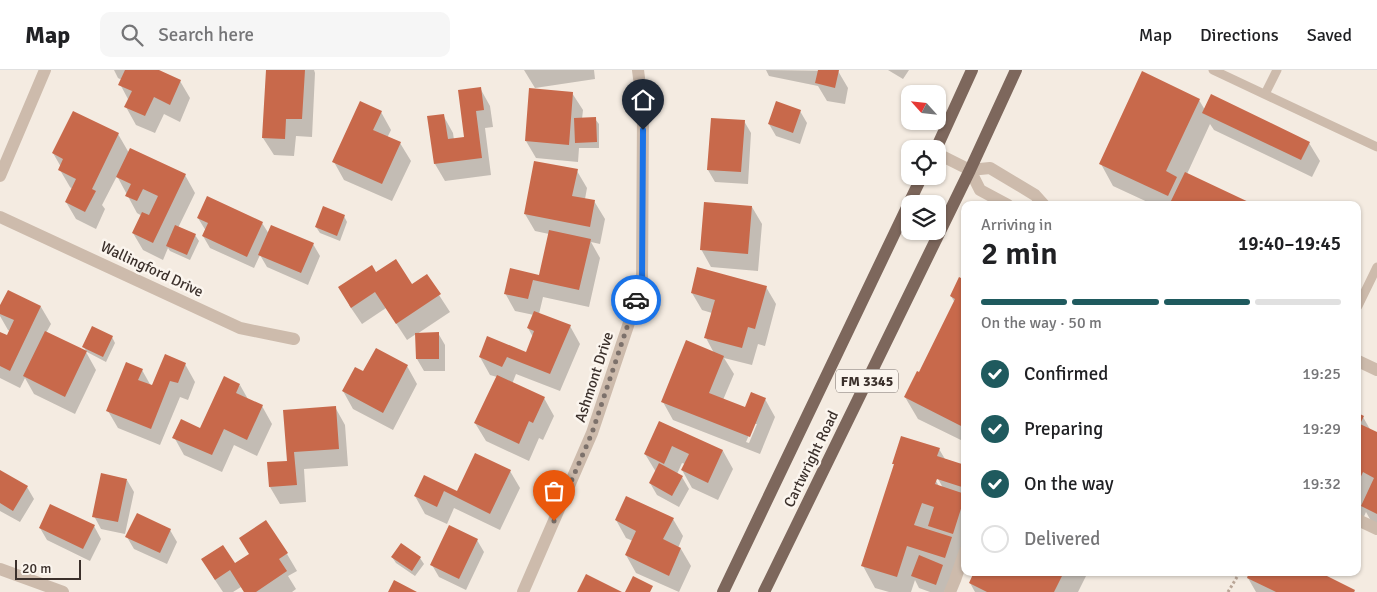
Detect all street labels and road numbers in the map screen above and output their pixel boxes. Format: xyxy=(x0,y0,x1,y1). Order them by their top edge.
street label: Wallingford Drive xyxy=(98,237,206,301)
street label: Ashmont Drive xyxy=(571,330,617,424)
road number: FM 3345 xyxy=(836,370,898,392)
street label: Cartwright Road xyxy=(780,408,842,510)

